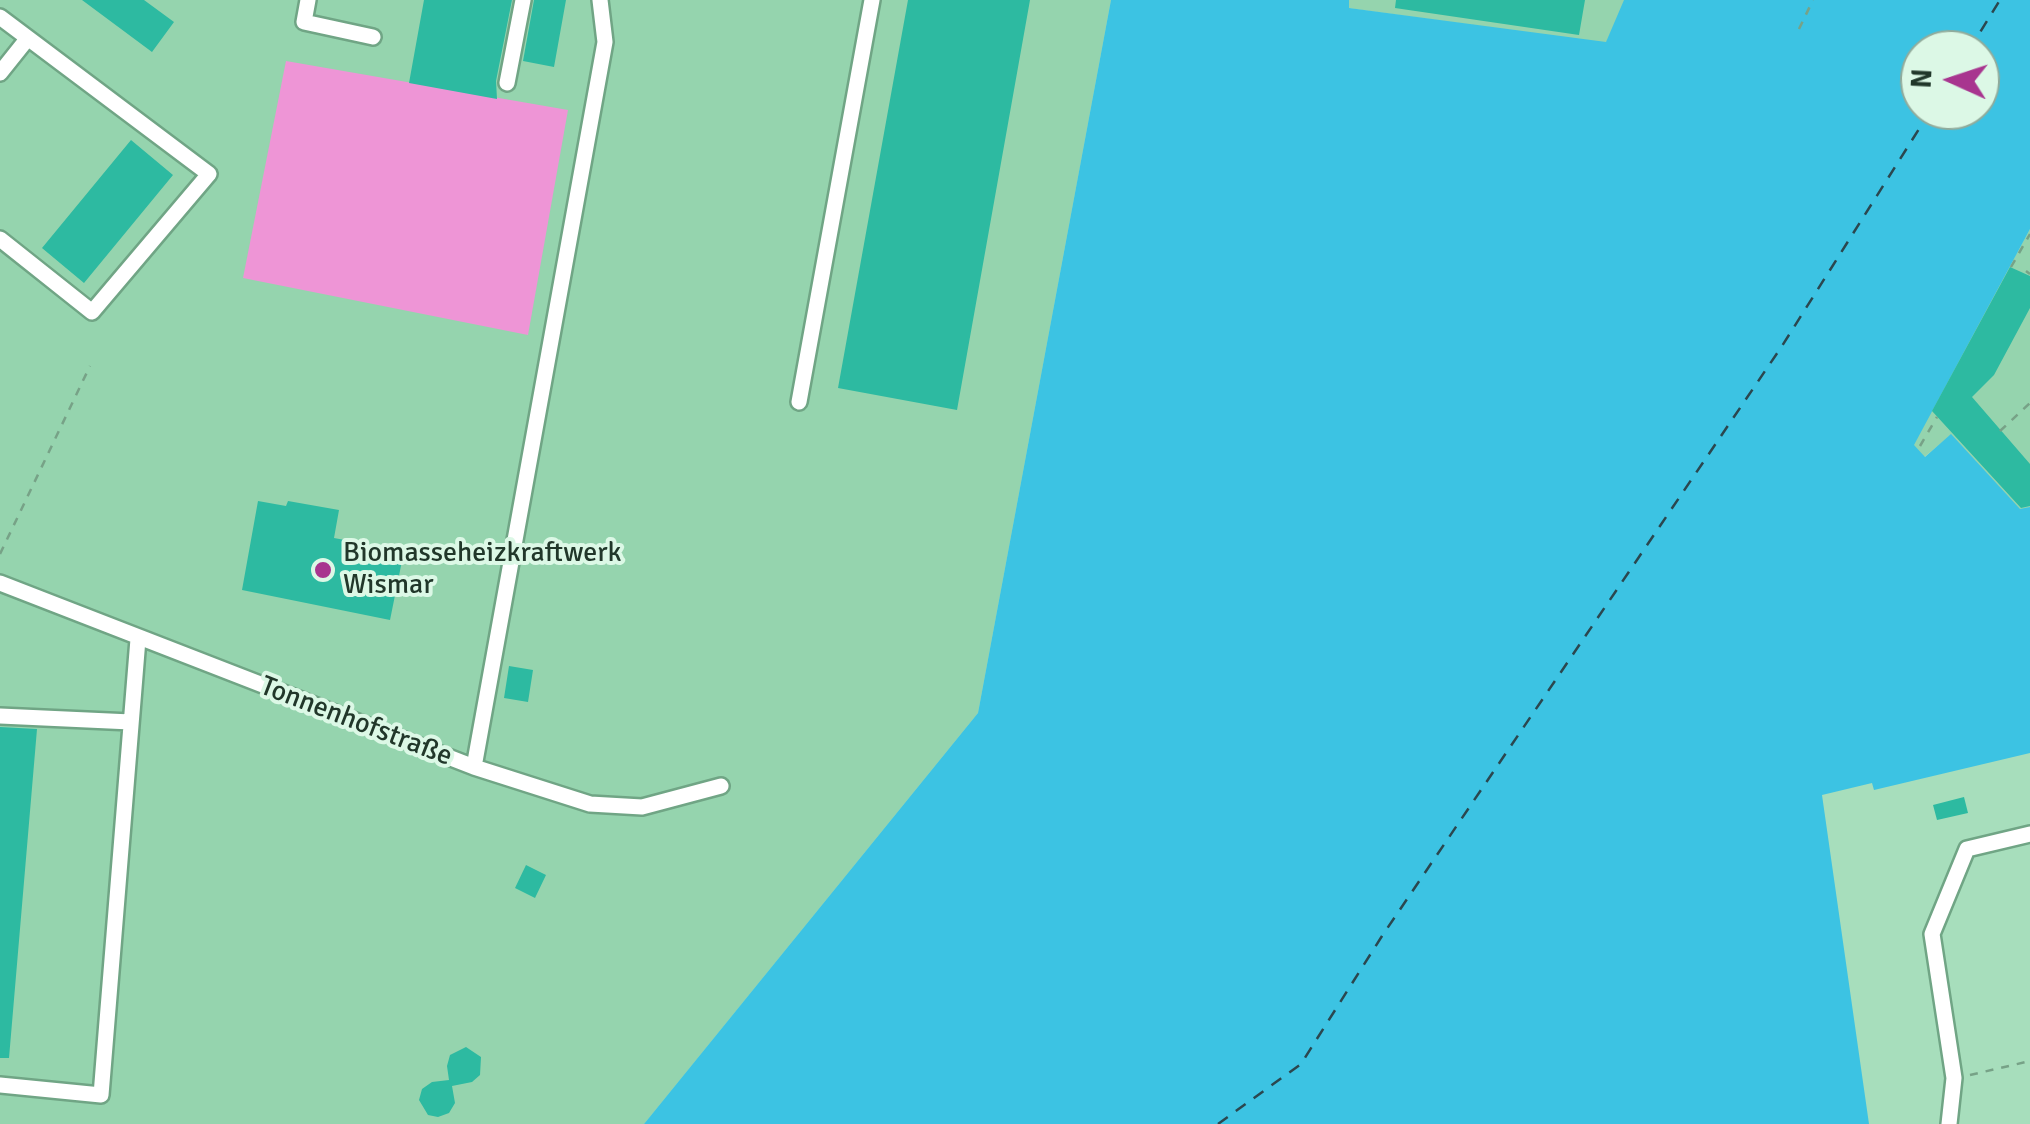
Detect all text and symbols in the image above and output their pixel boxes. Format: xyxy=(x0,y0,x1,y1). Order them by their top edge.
north arrow xyxy=(1900,30,2000,130)
text: N xyxy=(1905,68,1940,89)
place label: Biomasseheizkraftwerk Wismar xyxy=(343,537,622,603)
marker: Biomasseheizkraftwerk Wismar xyxy=(312,559,334,581)
street label: Tonnenhofstraße xyxy=(255,670,457,774)

